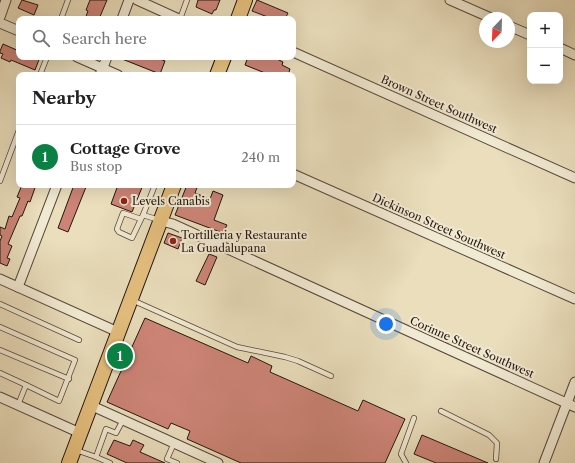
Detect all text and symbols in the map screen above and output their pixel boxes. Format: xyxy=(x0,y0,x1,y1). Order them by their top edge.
north arrow xyxy=(479,12,515,48)
map controls xyxy=(527,12,563,84)
button: + xyxy=(527,12,563,48)
search box xyxy=(16,16,296,60)
icon: search xyxy=(30,27,52,49)
text: Search here xyxy=(62,29,147,48)
button: − xyxy=(527,48,563,84)
street label: Brown Street Southwest xyxy=(379,72,499,136)
text: Nearby xyxy=(32,88,96,108)
text: Cottage Grove xyxy=(70,139,181,158)
text: 1 xyxy=(42,149,48,165)
text: 240 m xyxy=(241,149,280,165)
text: Bus stop xyxy=(70,158,122,174)
street label: Dickinson Street Southwest xyxy=(370,190,508,262)
place label: Levels Canabis xyxy=(132,194,210,208)
marker: Levels Canabis xyxy=(119,196,129,206)
place label: Tortilleria y Restaurante La Guadalupana xyxy=(181,228,307,255)
marker: Tortilleria y Restaurante La Guadalupana xyxy=(168,236,178,246)
street label: Corinne Street Southwest xyxy=(408,313,536,381)
your location xyxy=(376,314,396,334)
pin: 1 xyxy=(107,341,133,371)

